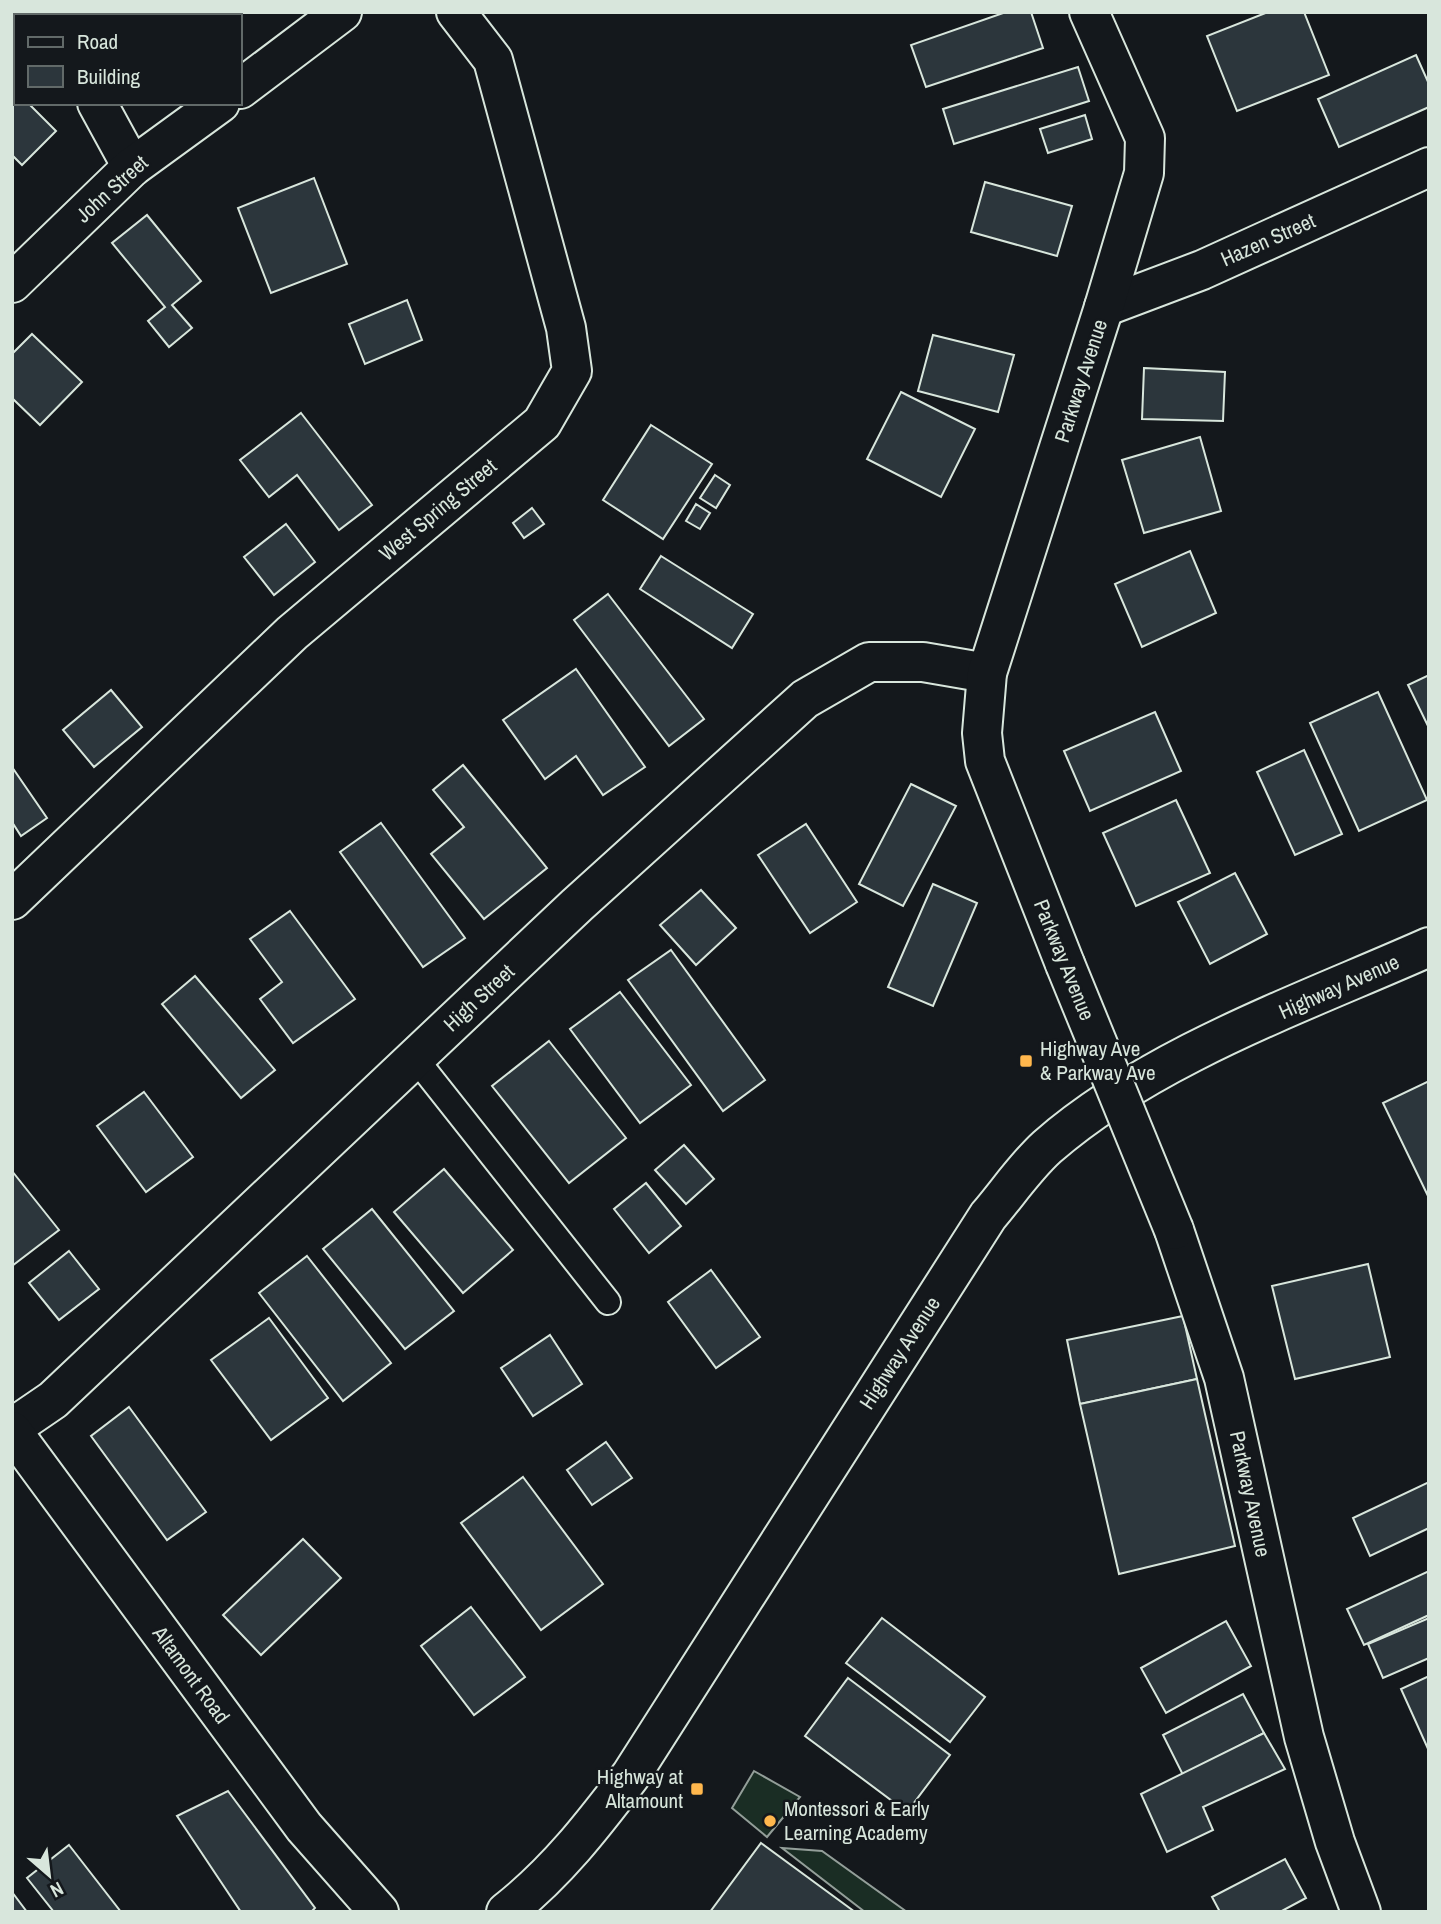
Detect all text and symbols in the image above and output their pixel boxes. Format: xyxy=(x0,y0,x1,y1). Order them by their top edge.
legend xyxy=(14,14,242,105)
text: Road xyxy=(77,27,118,56)
text: Building xyxy=(77,62,141,91)
street label: John Street xyxy=(69,148,154,229)
street label: Hazen Street xyxy=(1216,206,1320,273)
street label: Parkway Avenue xyxy=(1047,316,1114,446)
street label: West Spring Street xyxy=(373,452,503,567)
street label: Parkway Avenue xyxy=(1027,895,1102,1025)
street label: Highway Avenue xyxy=(1274,947,1404,1026)
street label: High Street xyxy=(437,957,521,1038)
place label: Highway Ave & Parkway Ave xyxy=(1040,1034,1156,1087)
marker: Highway Ave & Parkway Ave xyxy=(1018,1053,1034,1069)
street label: Highway Avenue xyxy=(852,1291,947,1415)
street label: Parkway Avenue xyxy=(1223,1428,1278,1560)
street label: Altamont Road xyxy=(146,1619,237,1729)
place label: Highway at Altamount xyxy=(597,1762,683,1815)
marker: Highway at Altamount xyxy=(689,1781,705,1797)
place label: Montessori & Early Learning Academy xyxy=(784,1794,930,1847)
marker: Montessori & Early Learning Academy xyxy=(762,1813,778,1829)
north arrow xyxy=(14,1840,84,1910)
text: N xyxy=(46,1876,68,1904)

